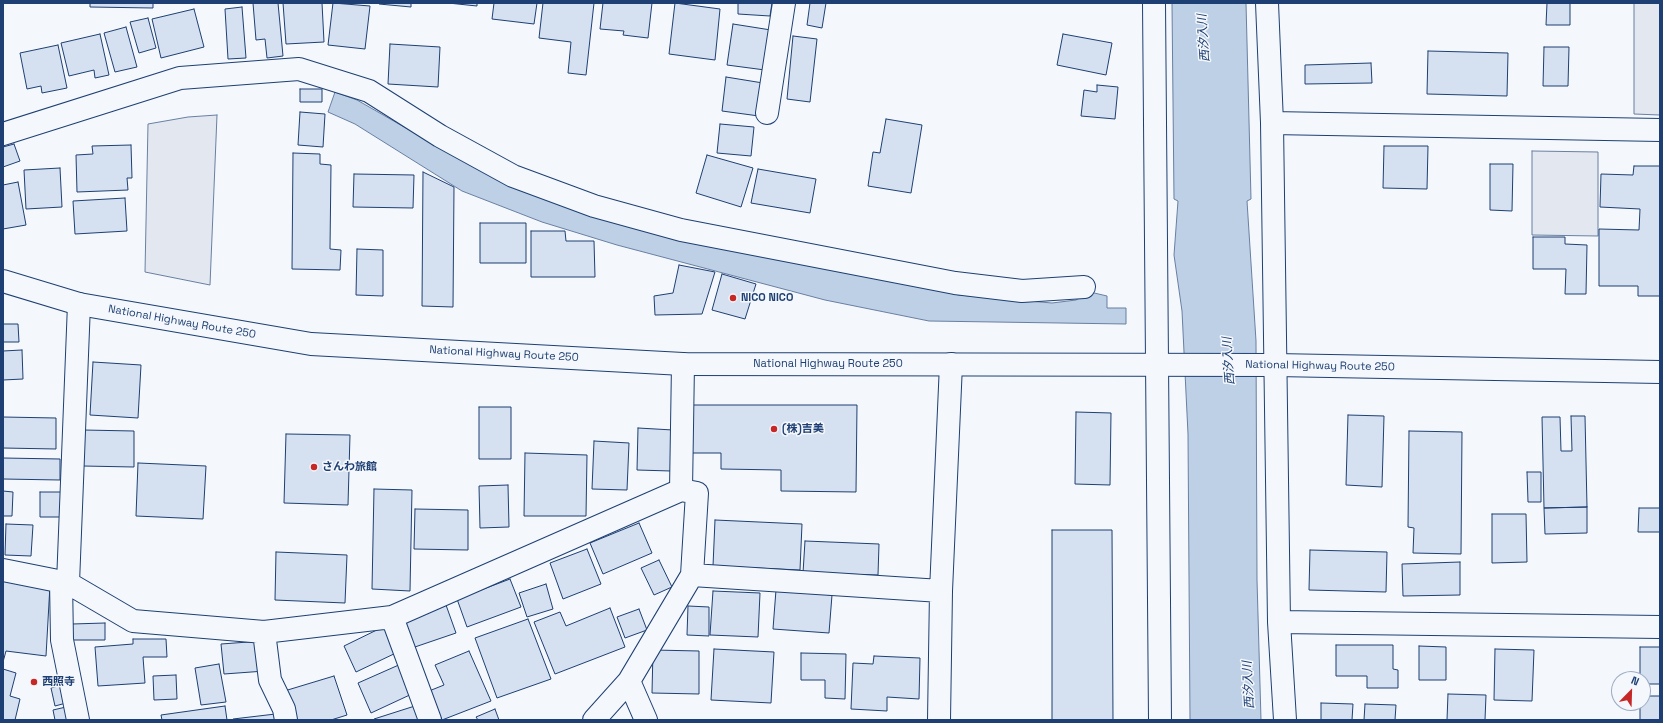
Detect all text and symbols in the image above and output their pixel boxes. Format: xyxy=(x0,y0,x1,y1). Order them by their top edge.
water label: 西汐入川 xyxy=(1195,14,1213,62)
place label: NICO NICO xyxy=(741,291,793,305)
marker: NICO NICO xyxy=(728,293,738,303)
street label: National Highway Route 250 xyxy=(107,303,257,341)
water label: 西汐入川 xyxy=(1220,337,1238,385)
street label: National Highway Route 250 xyxy=(429,343,579,365)
street label: National Highway Route 250 xyxy=(753,357,903,371)
street label: National Highway Route 250 xyxy=(1245,358,1395,374)
place label: (株)吉美 xyxy=(782,422,824,436)
marker: (株)吉美 xyxy=(769,424,779,434)
place label: さんわ旅館 xyxy=(322,460,377,474)
marker: さんわ旅館 xyxy=(309,462,319,472)
water label: 西汐入川 xyxy=(1241,661,1257,709)
north arrow xyxy=(1611,671,1651,711)
text: N xyxy=(1629,673,1641,689)
place label: 西照寺 xyxy=(42,675,75,689)
marker: 西照寺 xyxy=(29,677,39,687)

